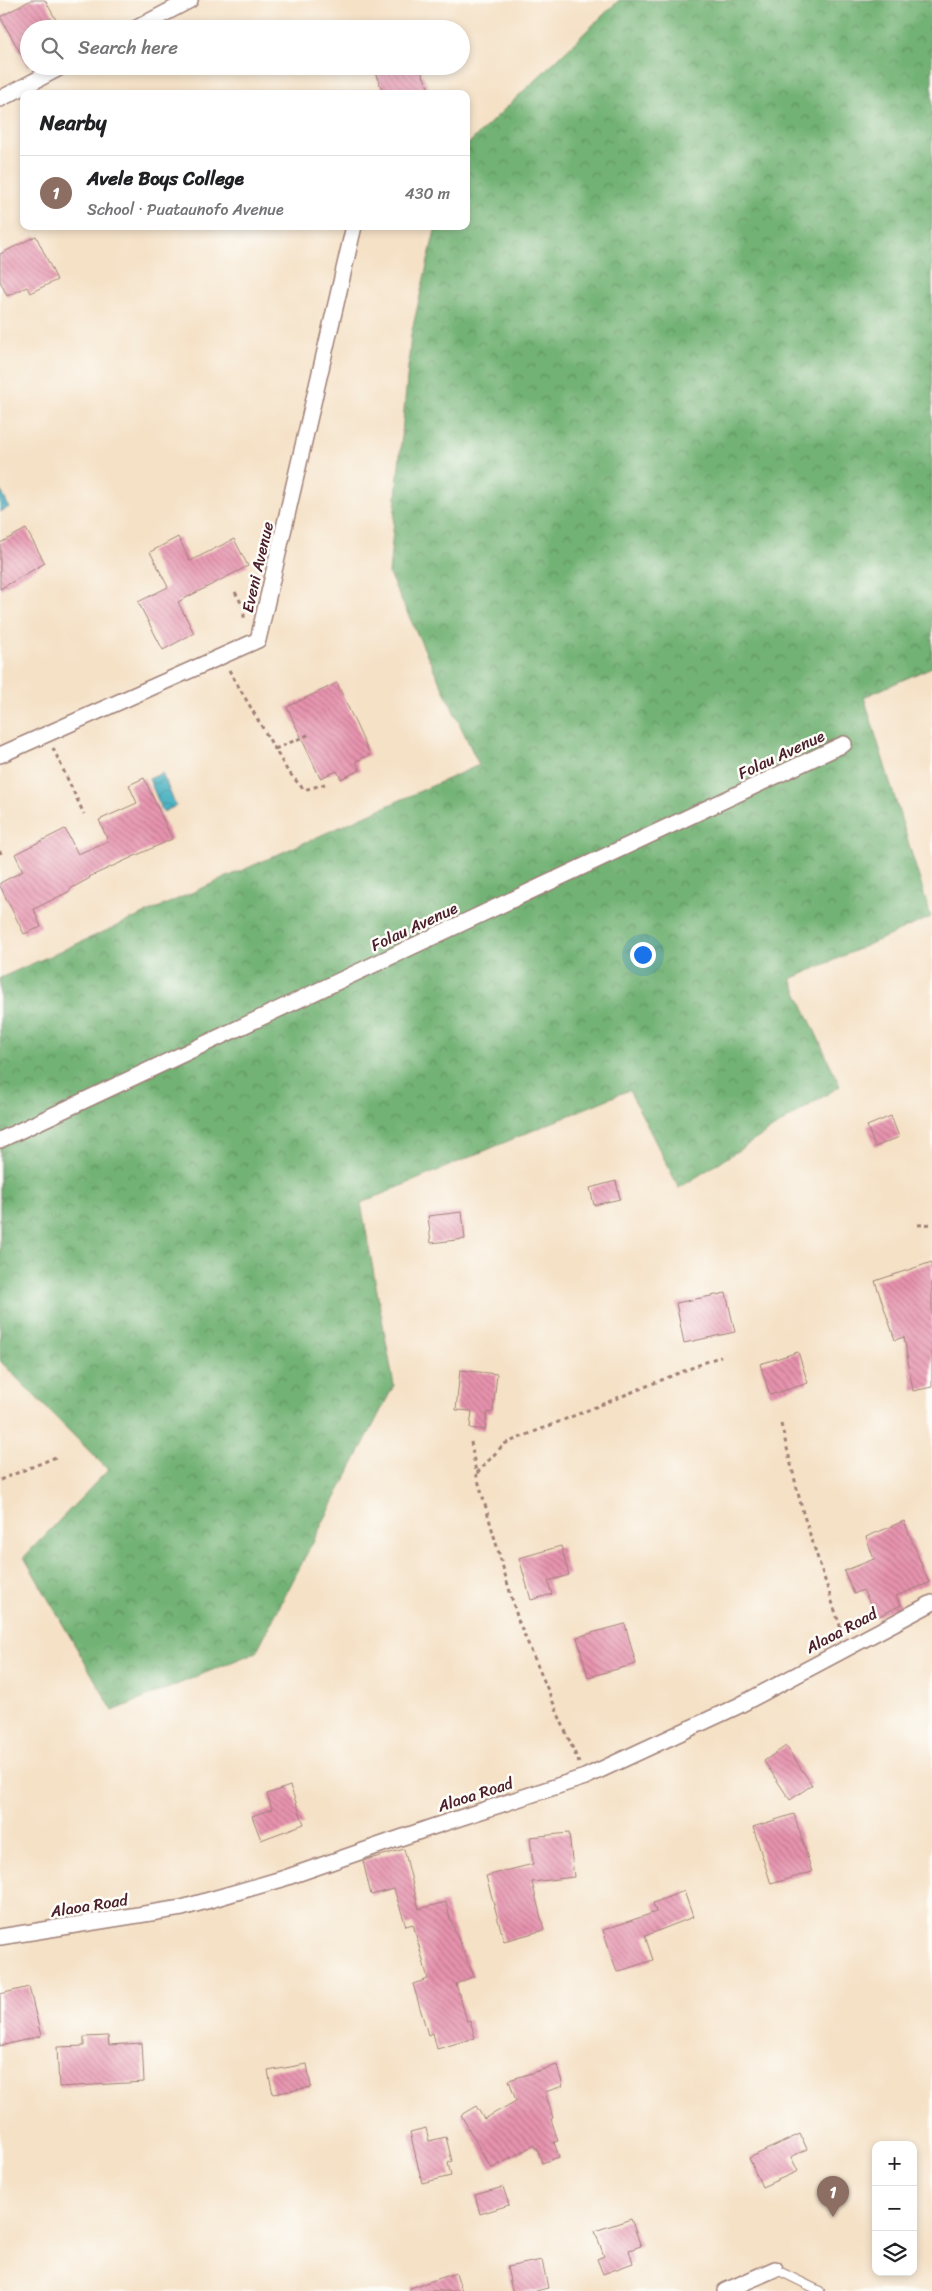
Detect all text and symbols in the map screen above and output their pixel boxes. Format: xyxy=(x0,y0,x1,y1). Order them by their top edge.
search box xyxy=(20,20,470,75)
text: Search here xyxy=(78,31,178,64)
icon: search xyxy=(38,34,66,62)
text: Nearby xyxy=(40,104,106,142)
text: Avele Boys College xyxy=(87,162,244,195)
text: 1 xyxy=(53,179,59,208)
text: 430 m xyxy=(405,179,450,208)
text: School · Puataunofo Avenue xyxy=(87,195,284,224)
street label: Eveni Avenue xyxy=(233,519,282,616)
street label: Folau Avenue xyxy=(733,721,830,787)
street label: Folau Avenue xyxy=(366,893,463,959)
your location xyxy=(630,942,656,968)
street label: Alaoa Road xyxy=(799,1599,884,1662)
street label: Alaoa Road xyxy=(433,1768,518,1821)
street label: Alaoa Road xyxy=(47,1885,131,1926)
map controls xyxy=(872,2141,917,2276)
button: + xyxy=(872,2141,917,2186)
pin: 1 xyxy=(817,2176,849,2217)
button: − xyxy=(872,2186,917,2231)
button: layers xyxy=(872,2231,917,2276)

